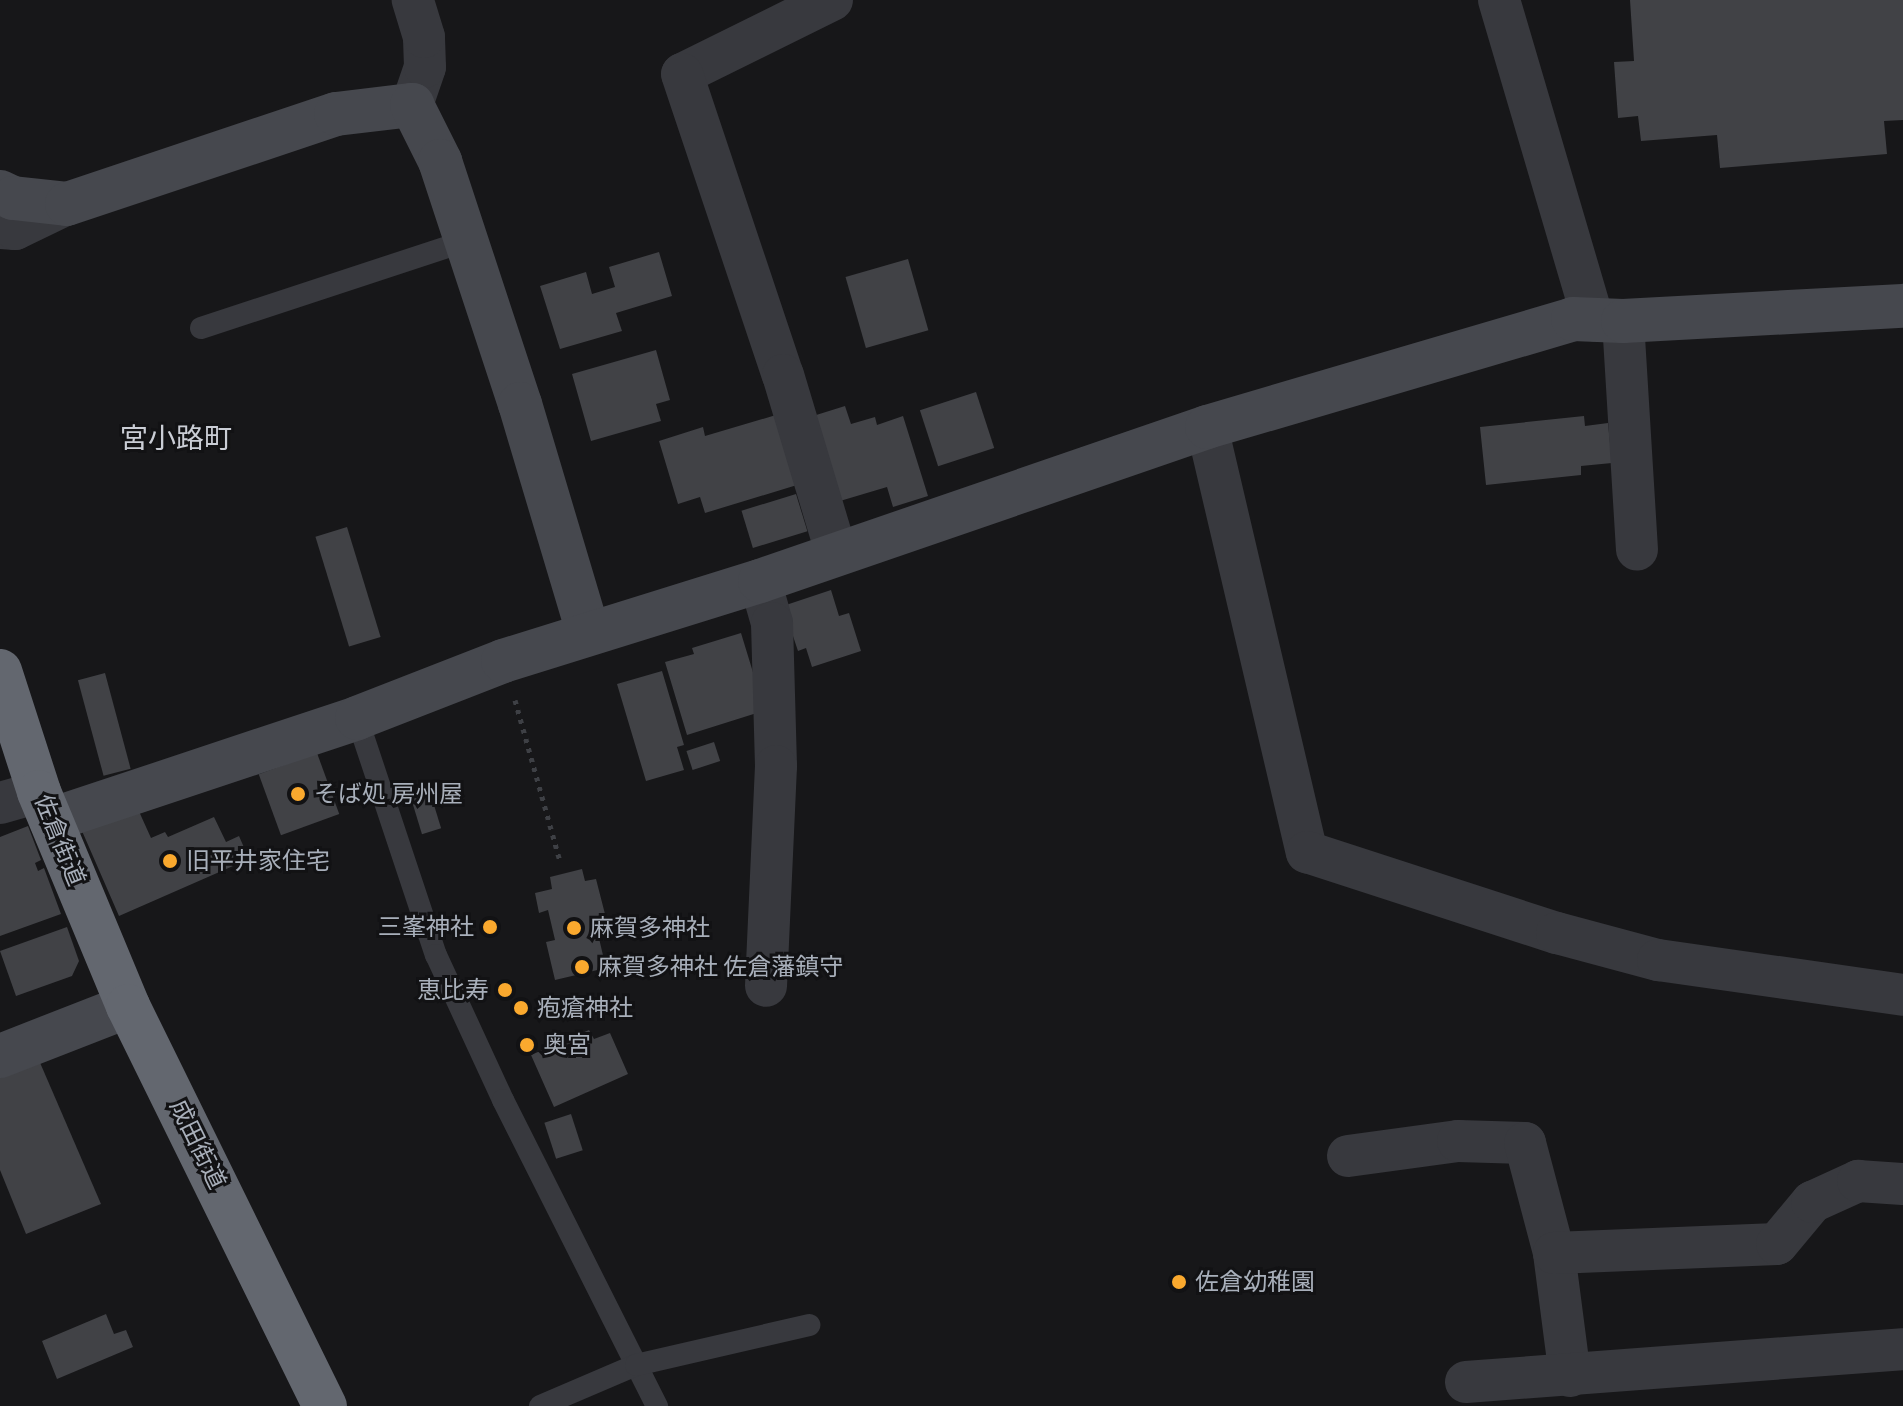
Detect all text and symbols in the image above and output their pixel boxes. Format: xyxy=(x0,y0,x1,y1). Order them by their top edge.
district label: 宮小路町 xyxy=(120,421,232,455)
place label: そば処 房州屋 xyxy=(314,780,463,808)
marker: そば処 房州屋 xyxy=(289,785,307,803)
street label: 佐倉街道 xyxy=(29,790,91,890)
place label: 旧平井家住宅 xyxy=(186,847,330,875)
marker: 旧平井家住宅 xyxy=(161,852,179,870)
place label: 三峯神社 xyxy=(378,913,474,941)
place label: 麻賀多神社 xyxy=(590,914,710,942)
marker: 三峯神社 xyxy=(481,918,499,936)
marker: 麻賀多神社 xyxy=(565,919,583,937)
place label: 麻賀多神社 佐倉藩鎮守 xyxy=(598,953,843,981)
marker: 麻賀多神社 佐倉藩鎮守 xyxy=(573,958,591,976)
place label: 恵比寿 xyxy=(417,976,489,1004)
marker: 恵比寿 xyxy=(496,981,514,999)
place label: 疱瘡神社 xyxy=(537,994,633,1022)
marker: 疱瘡神社 xyxy=(512,999,530,1017)
place label: 奥宮 xyxy=(543,1031,591,1059)
marker: 奥宮 xyxy=(518,1036,536,1054)
street label: 成田街道 xyxy=(164,1095,232,1193)
place label: 佐倉幼稚園 xyxy=(1195,1268,1315,1296)
marker: 佐倉幼稚園 xyxy=(1170,1273,1188,1291)

